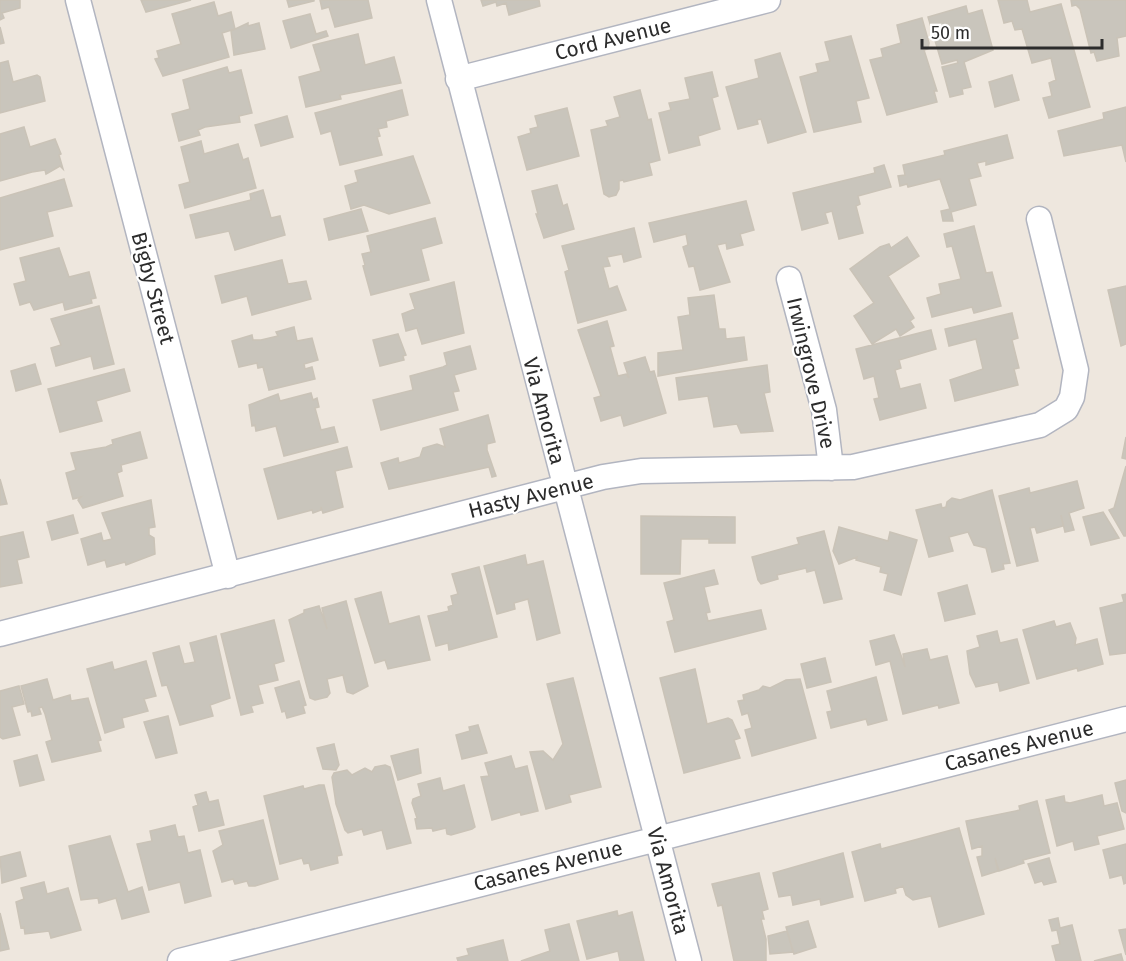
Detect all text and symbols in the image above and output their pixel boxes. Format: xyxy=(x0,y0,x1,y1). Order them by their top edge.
street label: Cord Avenue xyxy=(552,12,674,66)
scale bar xyxy=(922,12,1102,50)
text: 50 m xyxy=(931,22,970,44)
street label: Bigby Street xyxy=(126,229,181,347)
street label: Irwingrove Drive xyxy=(781,295,841,451)
street label: Via Amorita xyxy=(517,355,571,467)
street label: Hasty Avenue xyxy=(466,468,596,524)
street label: Casanes Avenue xyxy=(942,715,1096,777)
street label: Via Amorita xyxy=(641,825,695,937)
street label: Casanes Avenue xyxy=(471,835,625,897)

